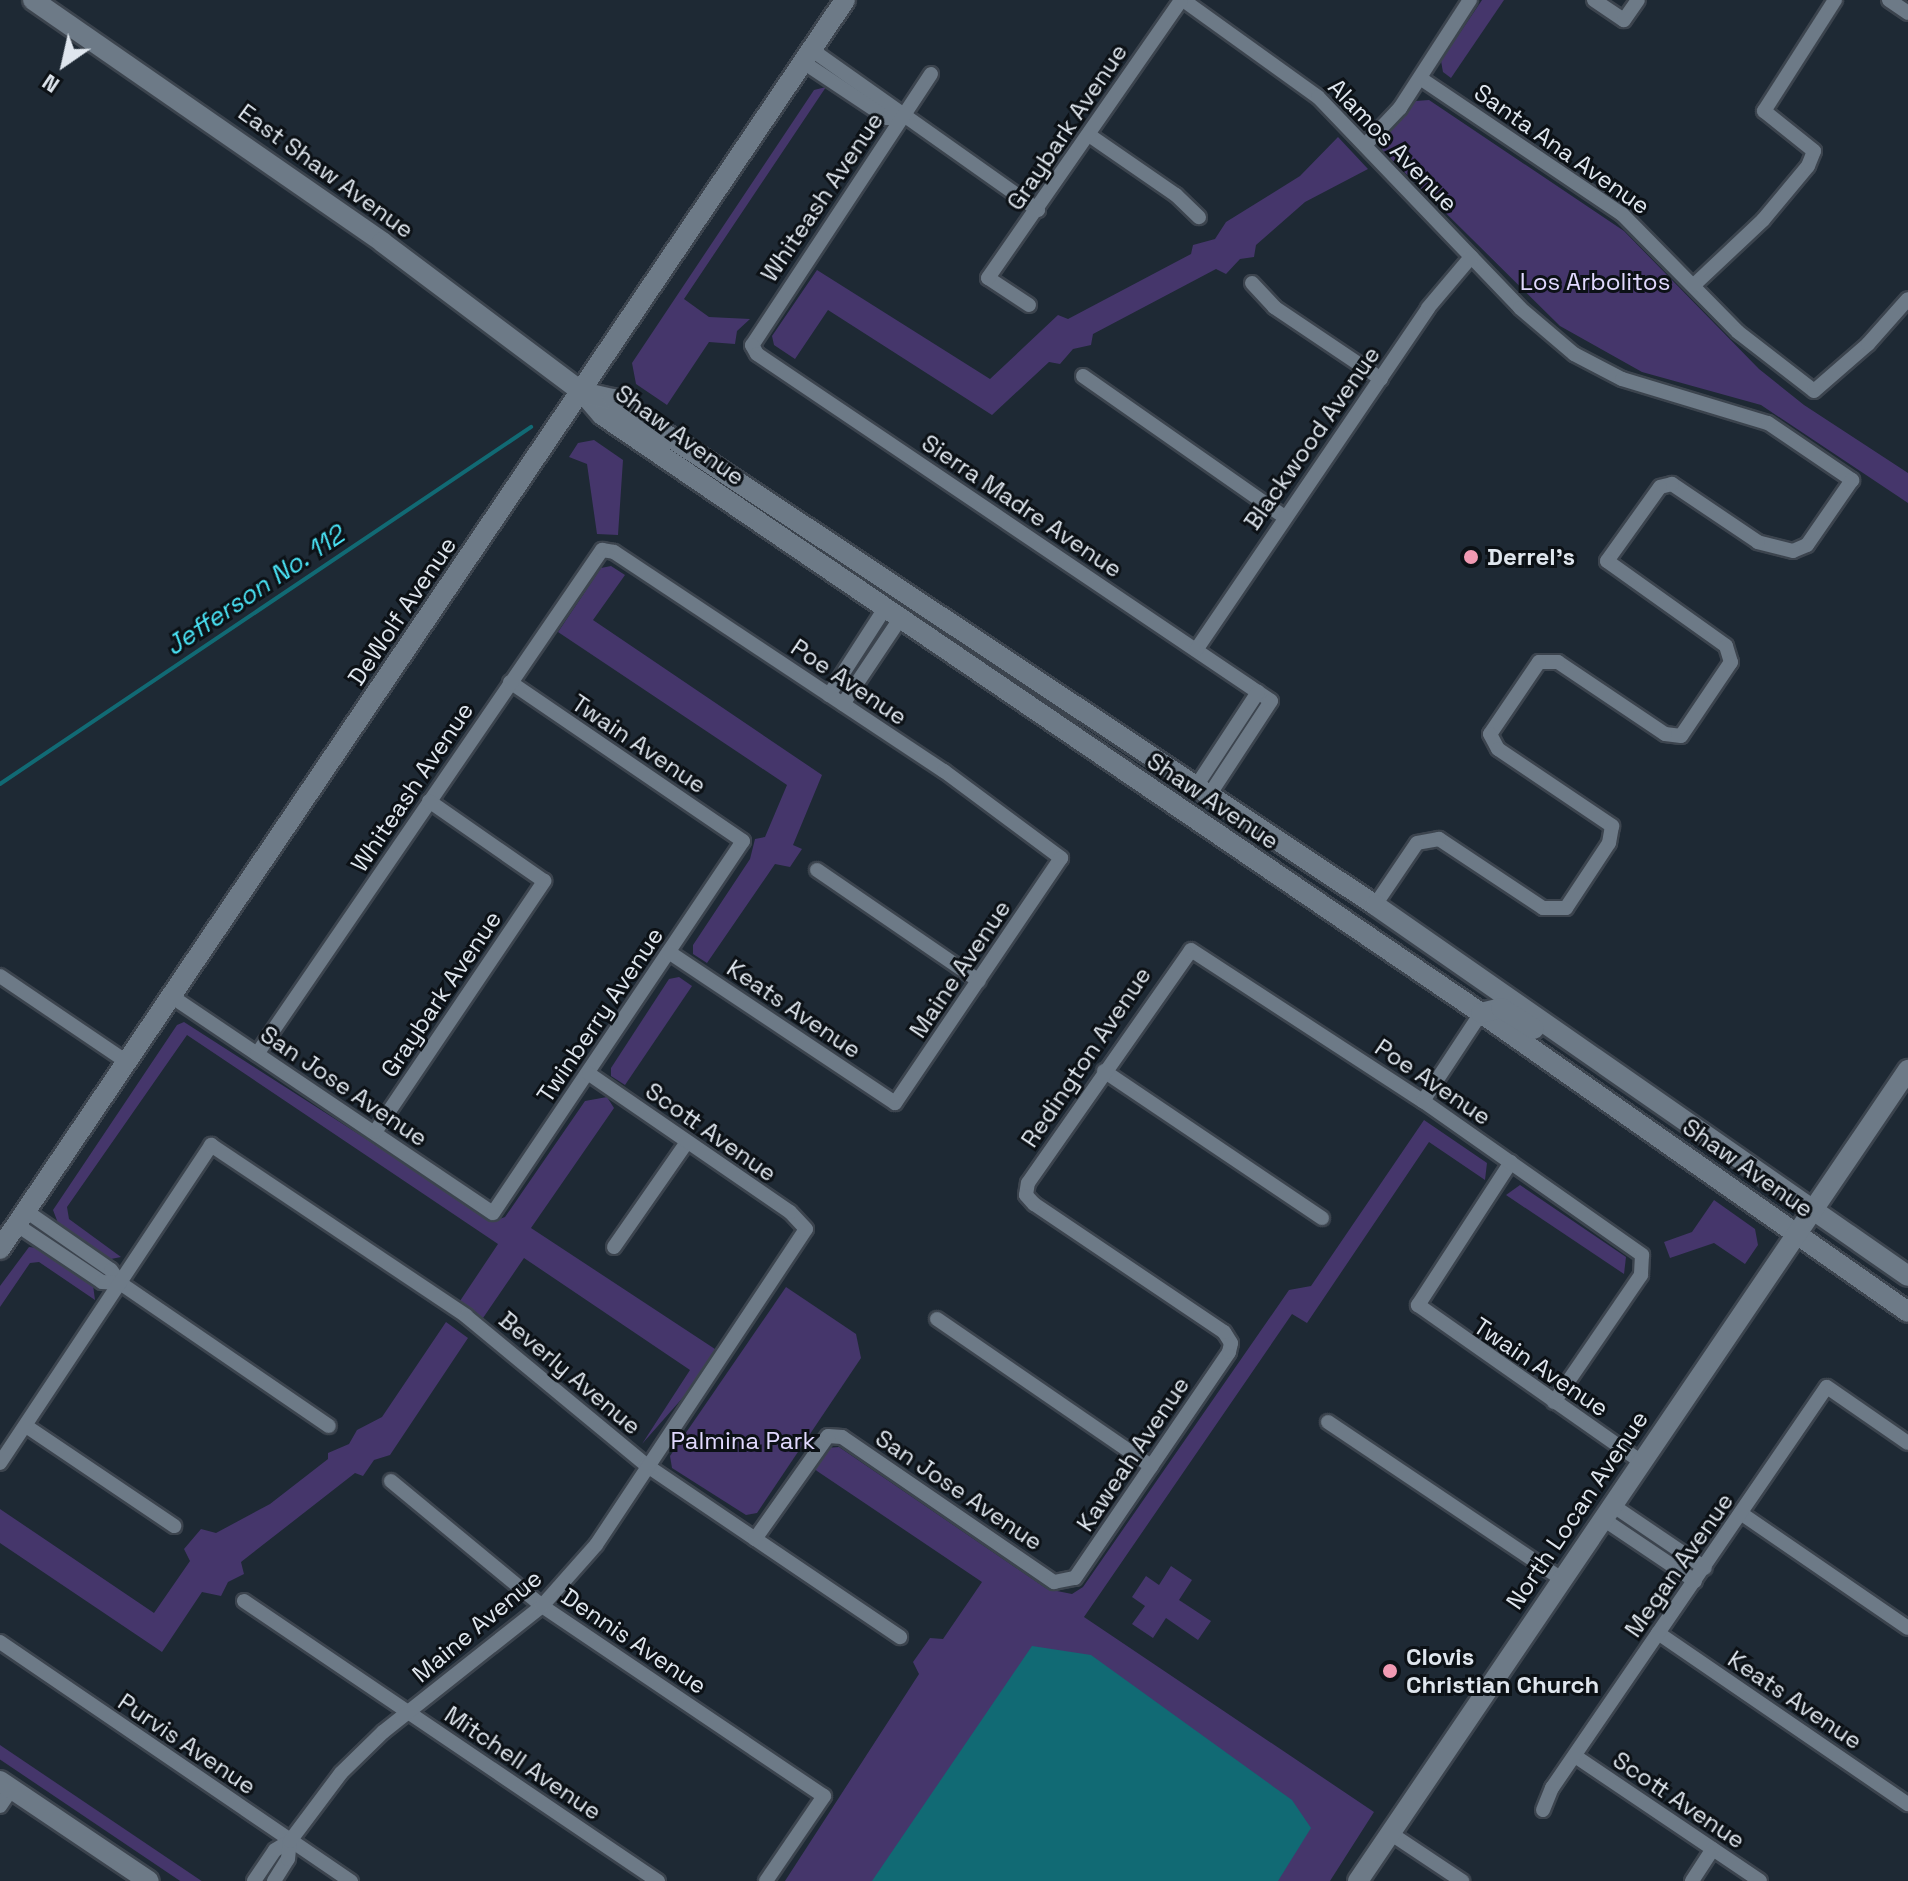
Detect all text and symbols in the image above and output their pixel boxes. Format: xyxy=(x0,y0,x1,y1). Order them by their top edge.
north arrow xyxy=(24,24,104,104)
street label: Graybark Avenue xyxy=(1001,38,1133,216)
text: N xyxy=(37,68,65,100)
street label: Alamos Avenue xyxy=(1322,72,1464,218)
street label: Santa Ana Avenue xyxy=(1468,77,1656,221)
street label: East Shaw Avenue xyxy=(233,98,419,244)
street label: Whiteash Avenue xyxy=(755,107,889,287)
park label: Los Arbolitos xyxy=(1520,268,1670,296)
street label: Blackwood Avenue xyxy=(1238,341,1386,535)
street label: Shaw Avenue xyxy=(610,378,750,492)
street label: Sierra Madre Avenue xyxy=(916,428,1128,584)
water label: Jefferson No. 112 xyxy=(159,519,351,663)
street label: DeWolf Avenue xyxy=(342,531,462,691)
place label: Derrel's xyxy=(1487,543,1575,571)
marker: Derrel's xyxy=(1462,548,1480,566)
street label: Poe Avenue xyxy=(785,633,913,731)
street label: Twain Avenue xyxy=(566,688,712,800)
street label: Whiteash Avenue xyxy=(345,697,479,877)
street label: Shaw Avenue xyxy=(1141,746,1285,856)
street label: Maine Avenue xyxy=(903,895,1017,1043)
street label: Graybark Avenue xyxy=(375,905,507,1083)
street label: Twinberry Avenue xyxy=(531,922,669,1108)
street label: Keats Avenue xyxy=(721,953,867,1065)
street label: Redington Avenue xyxy=(1015,961,1157,1153)
street label: San Jose Avenue xyxy=(255,1019,433,1153)
street label: Poe Avenue xyxy=(1369,1033,1497,1131)
street label: Scott Avenue xyxy=(640,1076,782,1188)
street label: Shaw Avenue xyxy=(1677,1112,1819,1224)
street label: Beverly Avenue xyxy=(493,1305,647,1441)
street label: Twain Avenue xyxy=(1468,1311,1614,1423)
street label: Kaweah Avenue xyxy=(1070,1371,1196,1537)
street label: North Locan Avenue xyxy=(1500,1405,1654,1615)
street label: San Jose Avenue xyxy=(870,1423,1048,1557)
park label: Palmina Park xyxy=(671,1427,815,1455)
street label: Megan Avenue xyxy=(1619,1487,1739,1643)
street label: Maine Avenue xyxy=(406,1563,548,1689)
street label: Dennis Avenue xyxy=(556,1582,712,1700)
place label: Clovis Christian Church xyxy=(1406,1643,1599,1699)
street label: Keats Avenue xyxy=(1722,1644,1868,1756)
marker: Clovis Christian Church xyxy=(1381,1662,1399,1680)
street label: Purvis Avenue xyxy=(112,1687,262,1801)
street label: Mitchell Avenue xyxy=(439,1700,607,1826)
street label: Scott Avenue xyxy=(1607,1745,1751,1855)

